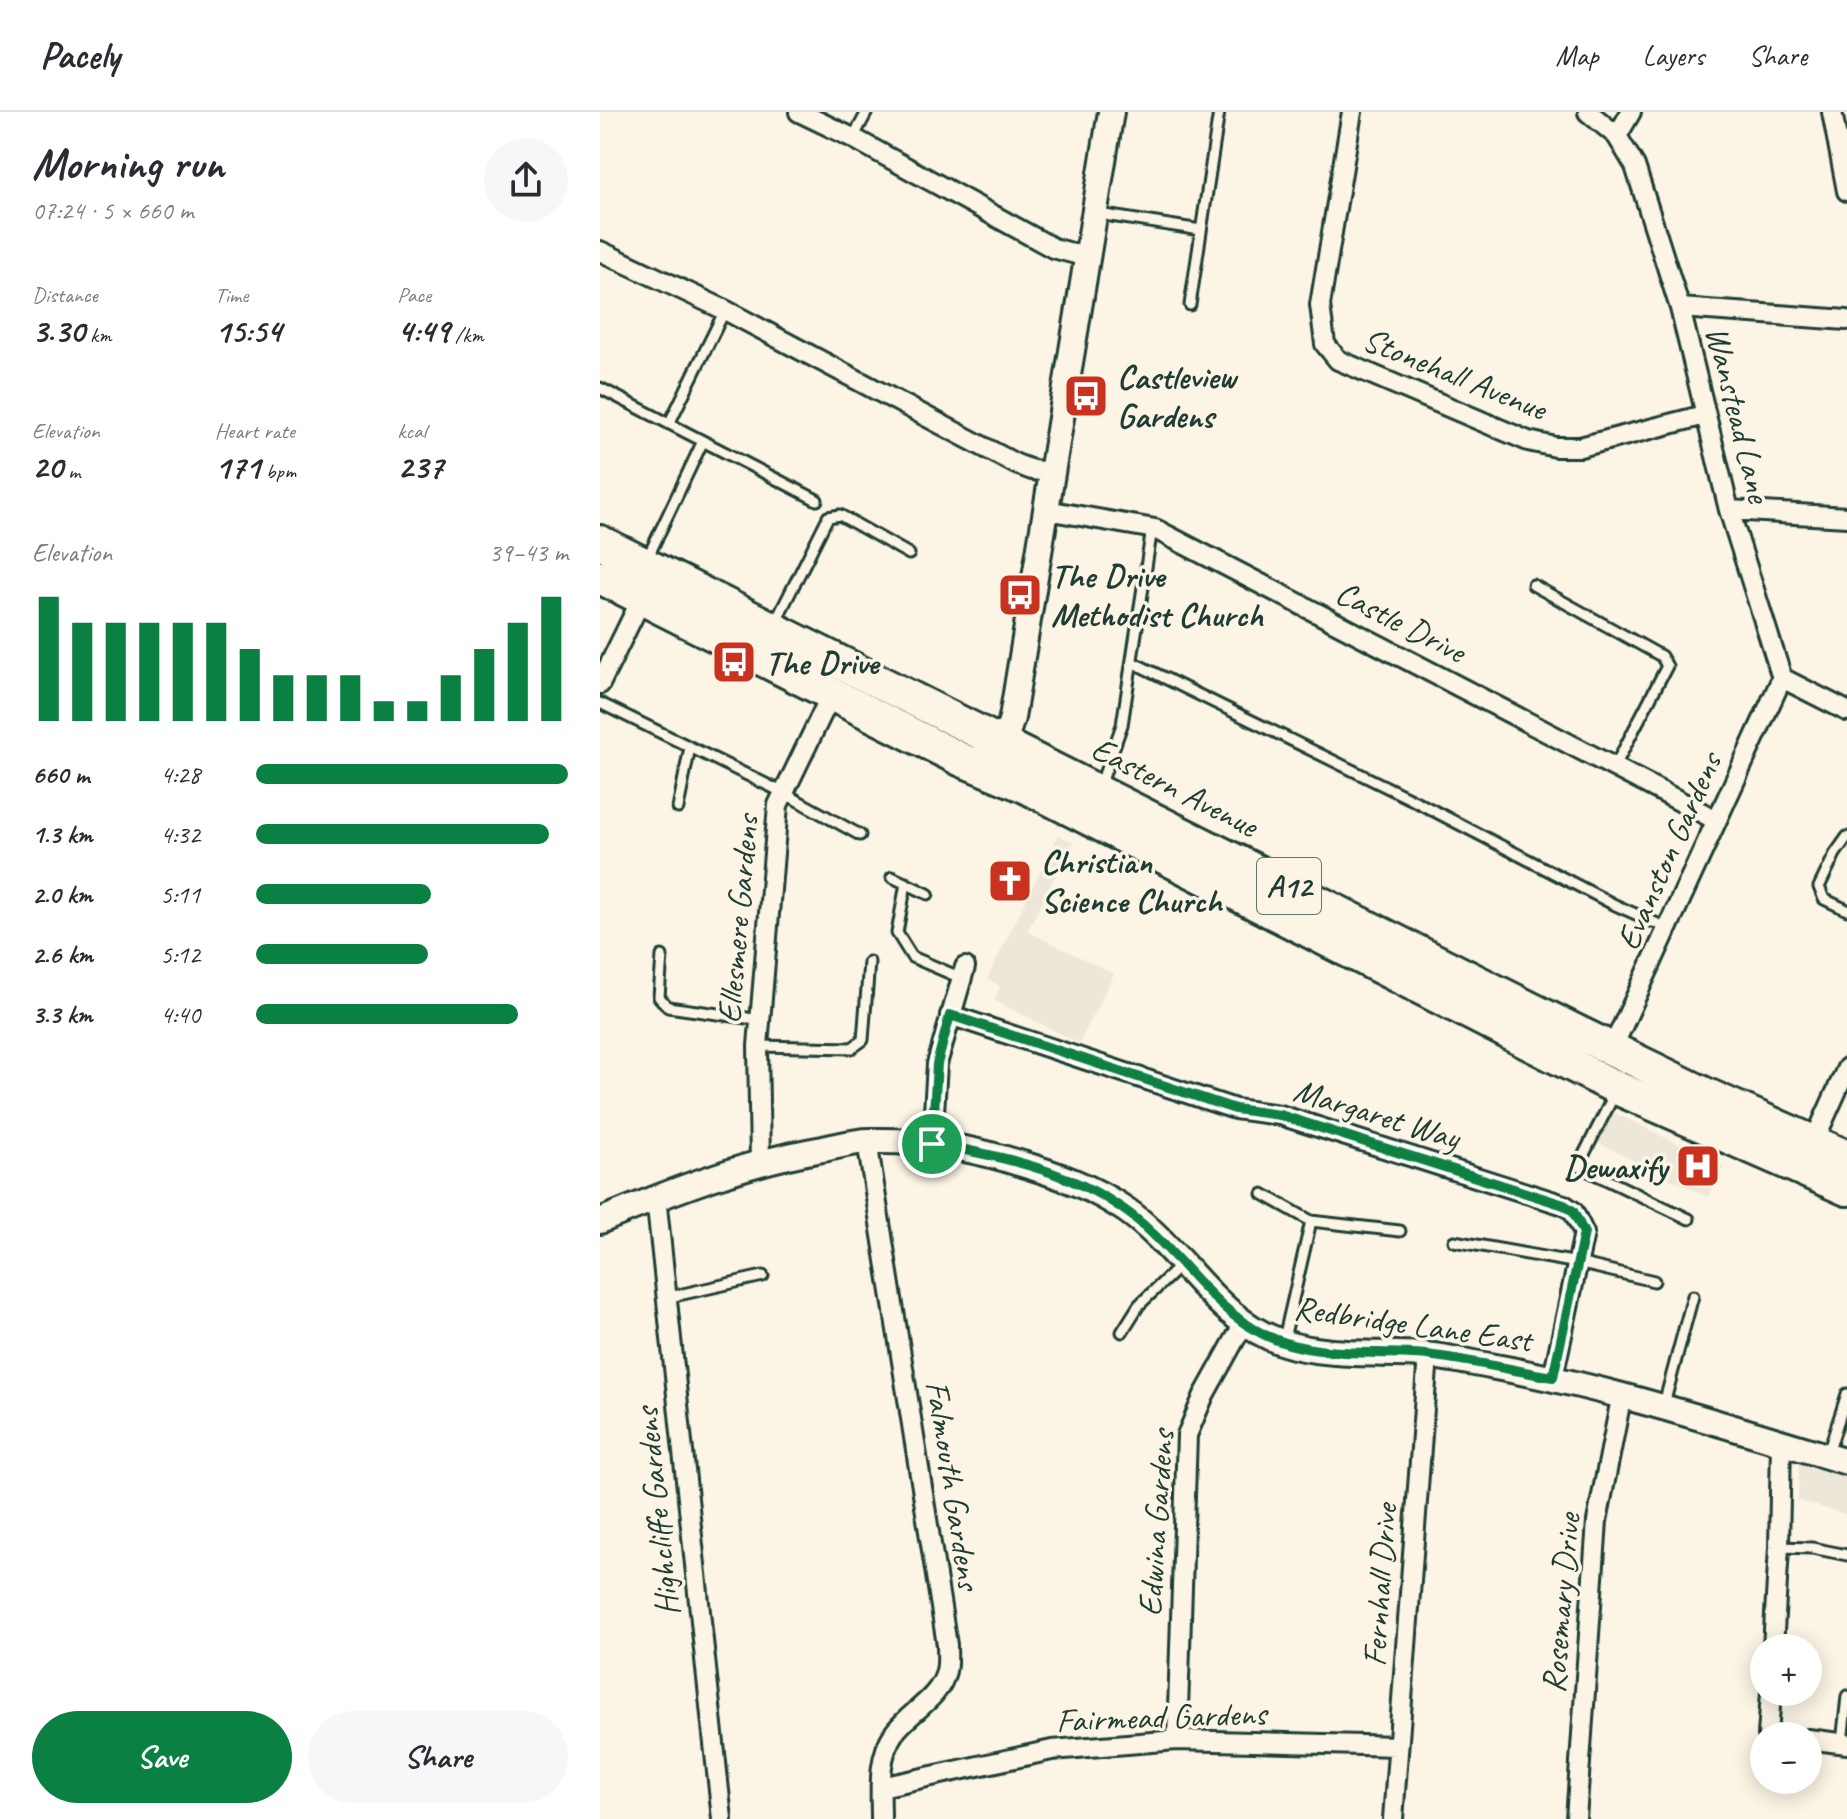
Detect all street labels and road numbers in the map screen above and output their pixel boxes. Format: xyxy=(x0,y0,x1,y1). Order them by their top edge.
street label: Stonehall Avenue xyxy=(1357,317,1555,431)
street label: Wanstead Lane xyxy=(1696,322,1782,508)
street label: Castle Drive xyxy=(1329,571,1475,674)
street label: Eastern Avenue xyxy=(1084,726,1267,848)
street label: Evanston Gardens xyxy=(1606,743,1732,956)
street label: Ellesmere Gardens xyxy=(707,810,768,1025)
road number: A12 xyxy=(1257,858,1321,914)
street label: Margaret Way xyxy=(1289,1068,1467,1160)
street label: Redbridge Lane East xyxy=(1292,1286,1538,1362)
street label: Falmouth Gardens xyxy=(916,1378,992,1595)
street label: Highcliffe Gardens xyxy=(624,1402,689,1618)
street label: Edwina Gardens xyxy=(1128,1425,1184,1618)
street label: Fernhall Drive xyxy=(1352,1499,1407,1668)
street label: Rosemary Drive xyxy=(1531,1510,1590,1695)
street label: Fairmead Gardens xyxy=(1055,1691,1270,1742)

